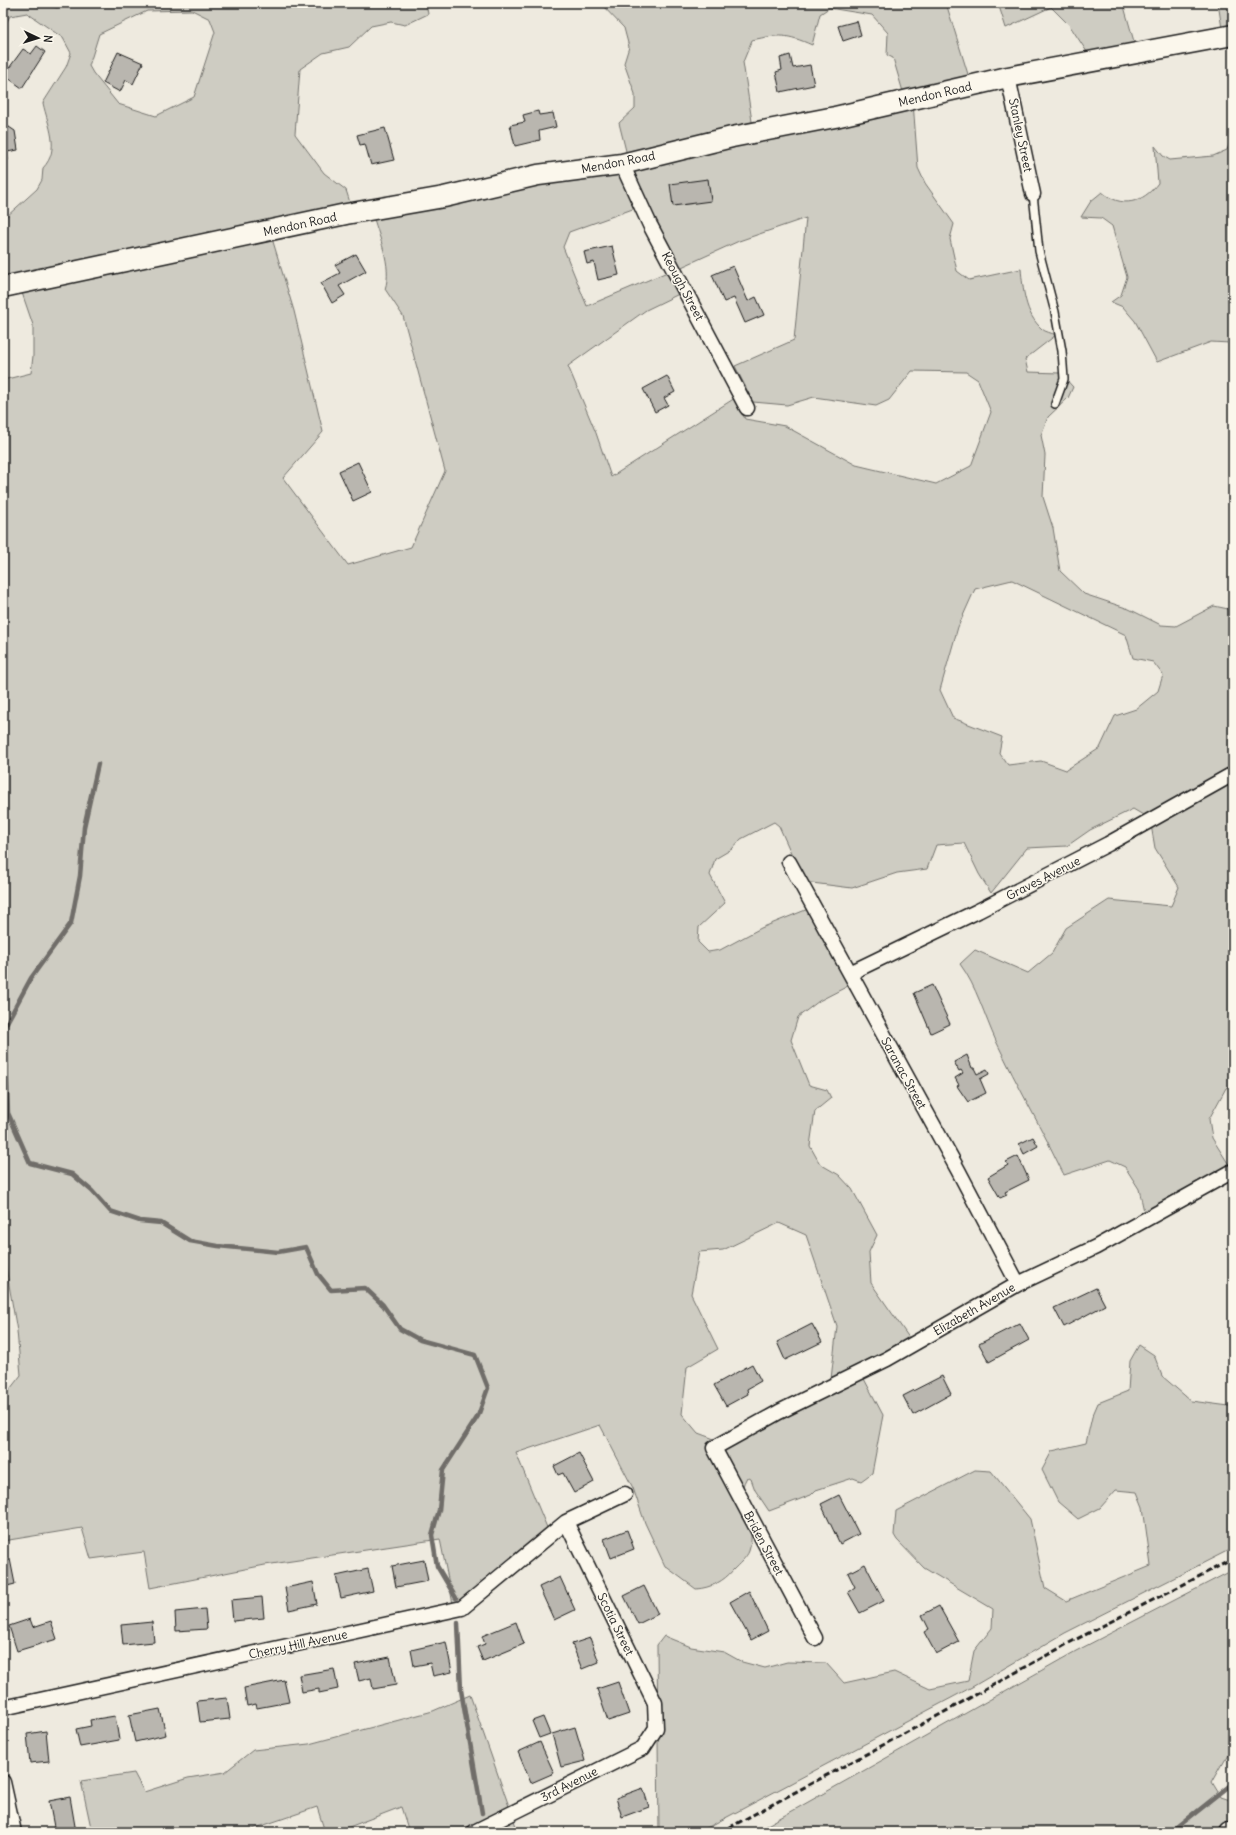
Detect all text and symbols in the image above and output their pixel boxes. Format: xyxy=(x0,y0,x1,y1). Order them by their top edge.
north arrow xyxy=(18,18,58,58)
text: N xyxy=(41,34,55,43)
street label: Mendon Road xyxy=(897,78,973,110)
street label: Stanley Street xyxy=(1006,97,1036,173)
street label: Mendon Road xyxy=(580,148,656,176)
street label: Mendon Road xyxy=(262,209,338,239)
street label: Keough Street xyxy=(659,249,707,323)
street label: Graves Avenue xyxy=(1003,853,1083,903)
street label: Saranac Street xyxy=(878,1034,930,1112)
street label: Elizabeth Avenue xyxy=(930,1279,1018,1339)
street label: Briden Street xyxy=(741,1508,787,1578)
street label: Scotia Street xyxy=(594,1590,638,1658)
street label: Cherry Hill Avenue xyxy=(247,1626,349,1662)
street label: 3rd Avenue xyxy=(538,1763,600,1805)

